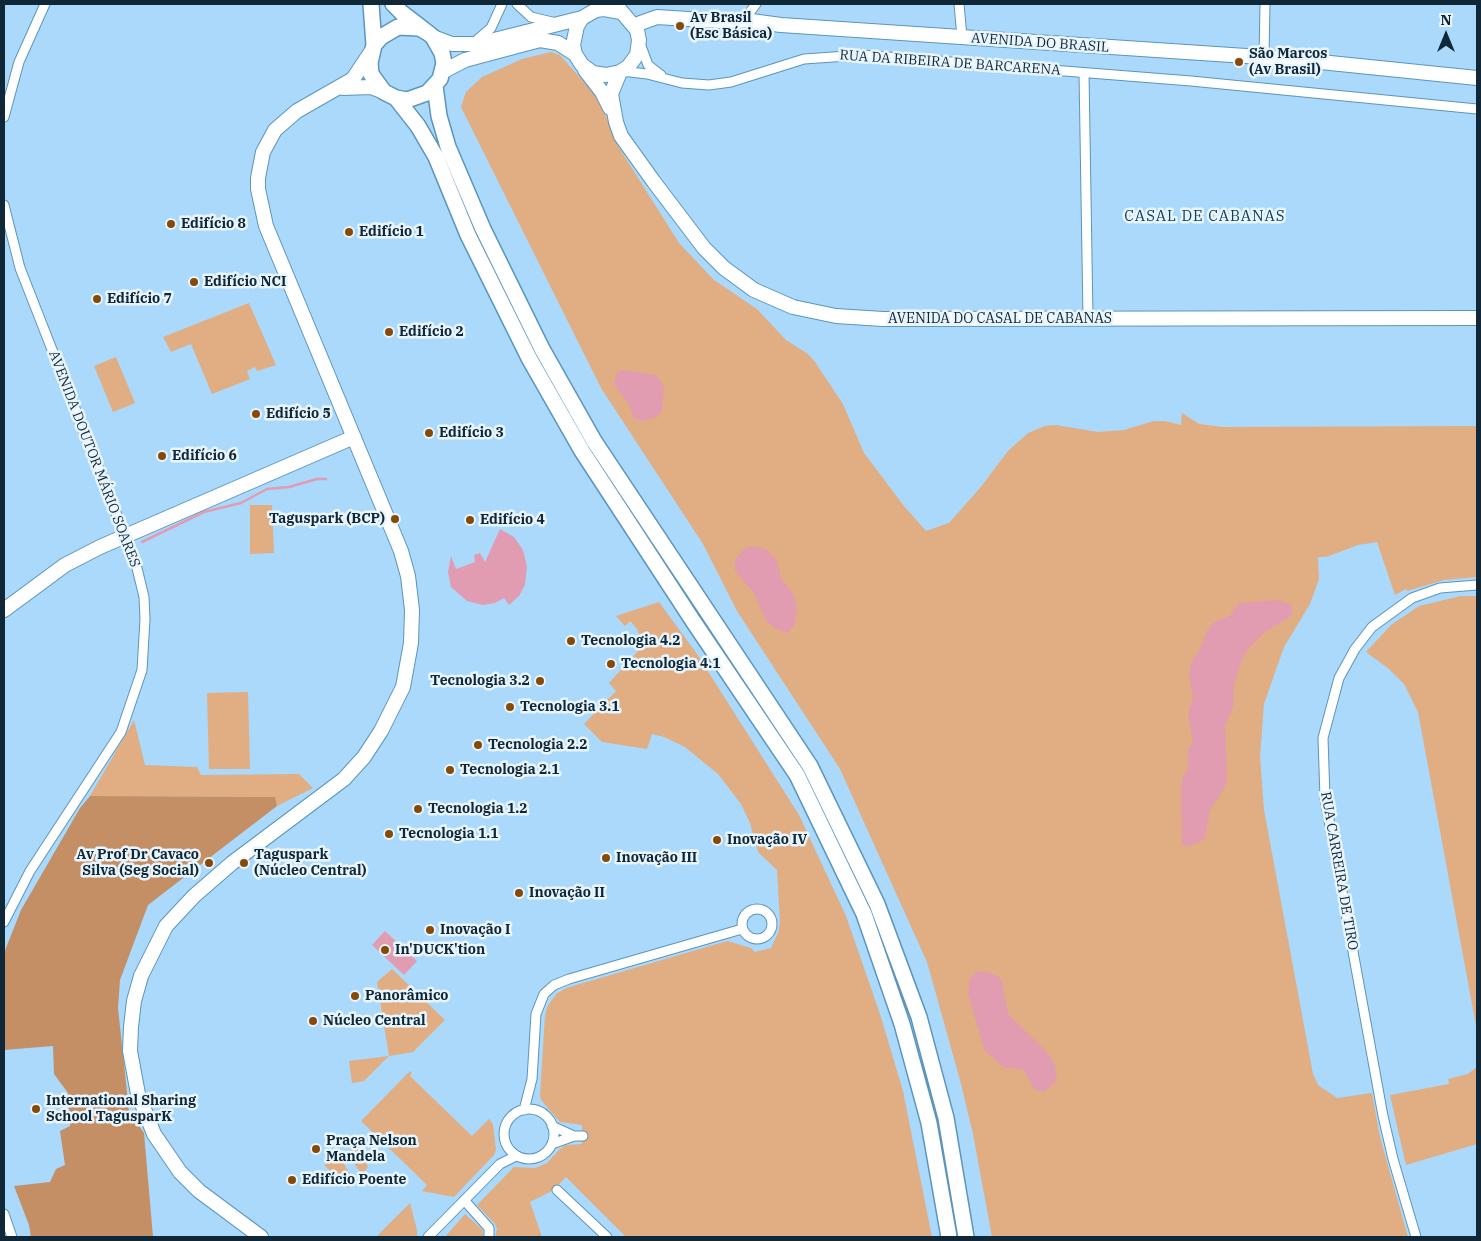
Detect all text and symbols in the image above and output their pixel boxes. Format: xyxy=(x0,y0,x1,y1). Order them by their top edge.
place label: Av Brasil (Esc Básica) xyxy=(690,10,772,42)
north arrow xyxy=(1421,10,1471,60)
text: N xyxy=(1440,11,1452,29)
marker: Av Brasil (Esc Básica) xyxy=(674,20,686,32)
street label: AVENIDA DO BRASIL xyxy=(970,30,1110,56)
place label: São Marcos (Av Brasil) xyxy=(1249,46,1327,78)
street label: RUA DA RIBEIRA DE BARCARENA xyxy=(839,47,1061,79)
marker: São Marcos (Av Brasil) xyxy=(1233,56,1245,68)
district label: CASAL DE CABANAS xyxy=(1122,208,1288,226)
place label: Edifício 8 xyxy=(181,216,246,232)
marker: Edifício 8 xyxy=(165,218,177,230)
place label: Edifício 1 xyxy=(359,224,424,240)
marker: Edifício 1 xyxy=(343,226,355,238)
place label: Edifício NCI xyxy=(204,274,286,290)
marker: Edifício NCI xyxy=(188,276,200,288)
place label: Edifício 7 xyxy=(107,291,172,307)
marker: Edifício 7 xyxy=(91,293,103,305)
street label: AVENIDA DO CASAL DE CABANAS xyxy=(888,311,1112,327)
place label: Edifício 2 xyxy=(399,324,464,340)
marker: Edifício 2 xyxy=(383,326,395,338)
street label: AVENIDA DOUTOR MÁRIO SOARES xyxy=(45,348,143,570)
place label: Edifício 5 xyxy=(266,406,331,422)
marker: Edifício 5 xyxy=(250,408,262,420)
place label: Edifício 3 xyxy=(439,425,504,441)
marker: Edifício 3 xyxy=(423,427,435,439)
place label: Edifício 6 xyxy=(172,448,237,464)
marker: Edifício 6 xyxy=(156,450,168,462)
place label: Taguspark (BCP) xyxy=(269,511,385,527)
place label: Edifício 4 xyxy=(480,512,545,528)
marker: Taguspark (BCP) xyxy=(389,513,401,525)
marker: Edifício 4 xyxy=(464,514,476,526)
place label: Tecnologia 4.2 xyxy=(581,633,681,649)
marker: Tecnologia 4.2 xyxy=(565,635,577,647)
place label: Tecnologia 4.1 xyxy=(621,656,721,672)
marker: Tecnologia 4.1 xyxy=(605,658,617,670)
place label: Tecnologia 3.2 xyxy=(430,673,530,689)
marker: Tecnologia 3.2 xyxy=(534,675,546,687)
place label: Tecnologia 3.1 xyxy=(520,699,620,715)
marker: Tecnologia 3.1 xyxy=(504,701,516,713)
place label: Tecnologia 2.2 xyxy=(488,737,588,753)
marker: Tecnologia 2.2 xyxy=(472,739,484,751)
place label: Tecnologia 2.1 xyxy=(460,762,560,778)
marker: Tecnologia 2.1 xyxy=(444,764,456,776)
street label: RUA CARREIRA DE TIRO xyxy=(1317,790,1361,952)
place label: Tecnologia 1.2 xyxy=(428,801,528,817)
marker: Tecnologia 1.2 xyxy=(412,803,424,815)
place label: Tecnologia 1.1 xyxy=(399,826,499,842)
marker: Tecnologia 1.1 xyxy=(383,828,395,840)
place label: Inovação IV xyxy=(727,832,807,848)
marker: Inovação IV xyxy=(711,834,723,846)
place label: Av Prof Dr Cavaco Silva (Seg Social) xyxy=(77,847,199,880)
place label: Taguspark (Núcleo Central) xyxy=(254,847,366,880)
place label: Inovação III xyxy=(616,850,697,866)
marker: Inovação III xyxy=(600,852,612,864)
marker: Av Prof Dr Cavaco Silva (Seg Social) xyxy=(203,857,215,869)
marker: Taguspark (Núcleo Central) xyxy=(238,857,250,869)
place label: Inovação II xyxy=(529,885,605,901)
marker: Inovação II xyxy=(513,887,525,899)
place label: Inovação I xyxy=(440,922,510,938)
marker: Inovação I xyxy=(424,924,436,936)
place label: In'DUCK'tion xyxy=(395,942,485,958)
marker: In'DUCK'tion xyxy=(379,944,391,956)
place label: Panorâmico xyxy=(365,988,448,1004)
marker: Panorâmico xyxy=(349,990,361,1002)
place label: Núcleo Central xyxy=(323,1013,425,1029)
marker: Núcleo Central xyxy=(307,1015,319,1027)
place label: International Sharing School TagusparK xyxy=(46,1093,196,1126)
marker: International Sharing School TagusparK xyxy=(30,1103,42,1115)
place label: Praça Nelson Mandela xyxy=(326,1133,417,1166)
marker: Praça Nelson Mandela xyxy=(310,1143,322,1155)
place label: Edifício Poente xyxy=(302,1172,406,1188)
marker: Edifício Poente xyxy=(286,1174,298,1186)

